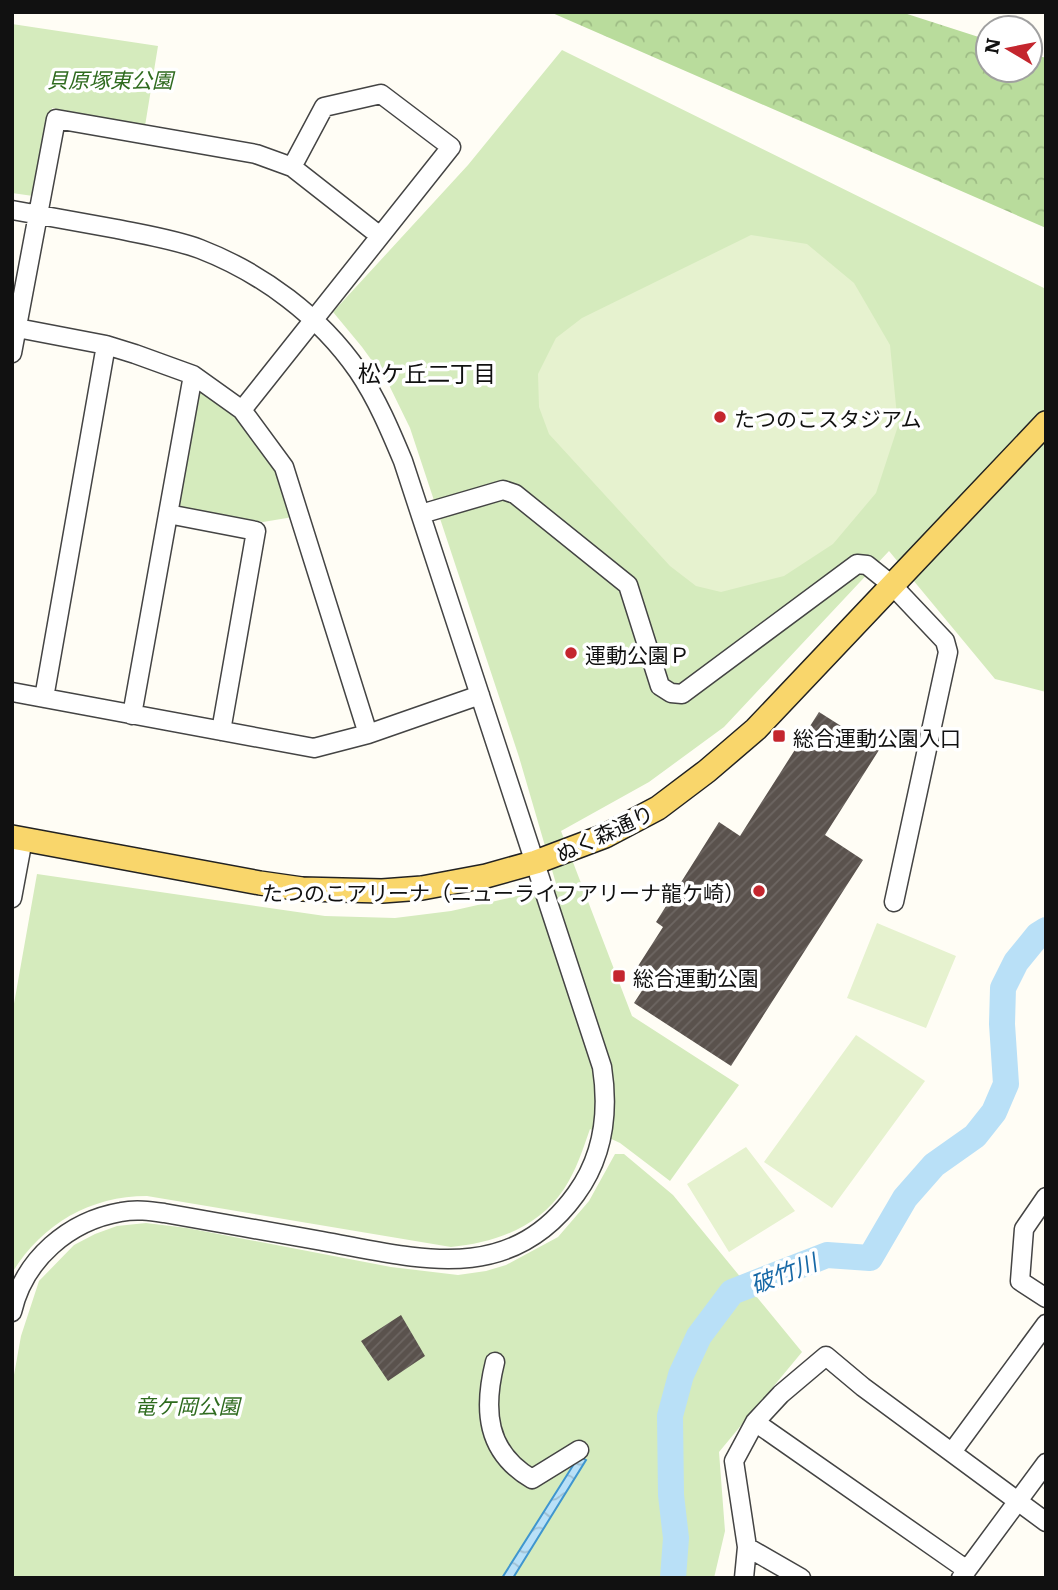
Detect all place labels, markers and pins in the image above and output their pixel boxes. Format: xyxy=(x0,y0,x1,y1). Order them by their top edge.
place label: たつのこスタジアム xyxy=(734,402,922,433)
marker: たつのこスタジアム xyxy=(712,409,728,425)
place label: 運動公園Ｐ xyxy=(585,638,690,669)
marker: 運動公園Ｐ xyxy=(563,645,579,661)
place label: 総合運動公園入口 xyxy=(793,721,961,752)
marker: 総合運動公園入口 xyxy=(771,728,787,744)
place label: たつのこアリーナ（ニューライフアリーナ龍ケ崎） xyxy=(262,876,745,907)
marker: たつのこアリーナ（ニューライフアリーナ龍ケ崎） xyxy=(751,883,767,899)
place label: 総合運動公園 xyxy=(633,961,759,992)
marker: 総合運動公園 xyxy=(611,968,627,984)

